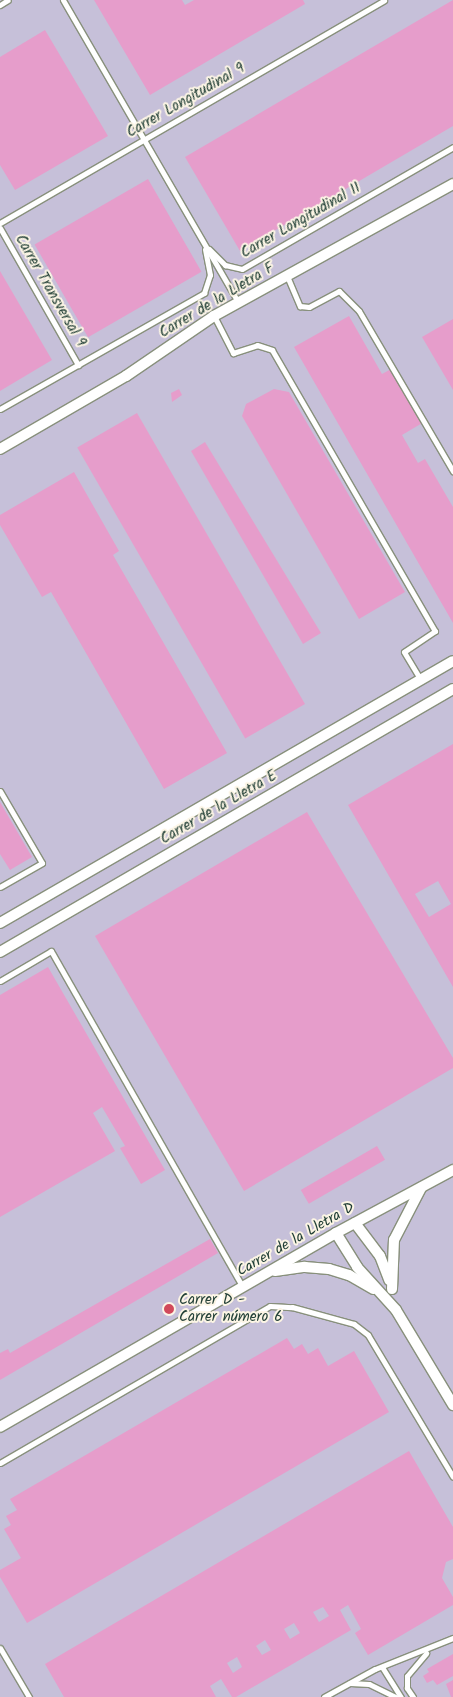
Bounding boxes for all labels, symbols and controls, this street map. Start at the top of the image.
street label: Carrer Longitudinal 9 [124,60,248,142]
street label: Carrer Longitudinal 11 [238,179,364,263]
street label: Carrer Transversal 9 [11,232,89,350]
street label: Carrer de la Lletra F [156,260,278,342]
street label: Carrer de la Lletra E [157,767,281,849]
street label: Carrer de la Lletra D [234,1199,358,1281]
place label: Carrer D - Carrer número 6 [179,1291,283,1326]
marker: Carrer D - Carrer número 6 [163,1303,175,1315]

